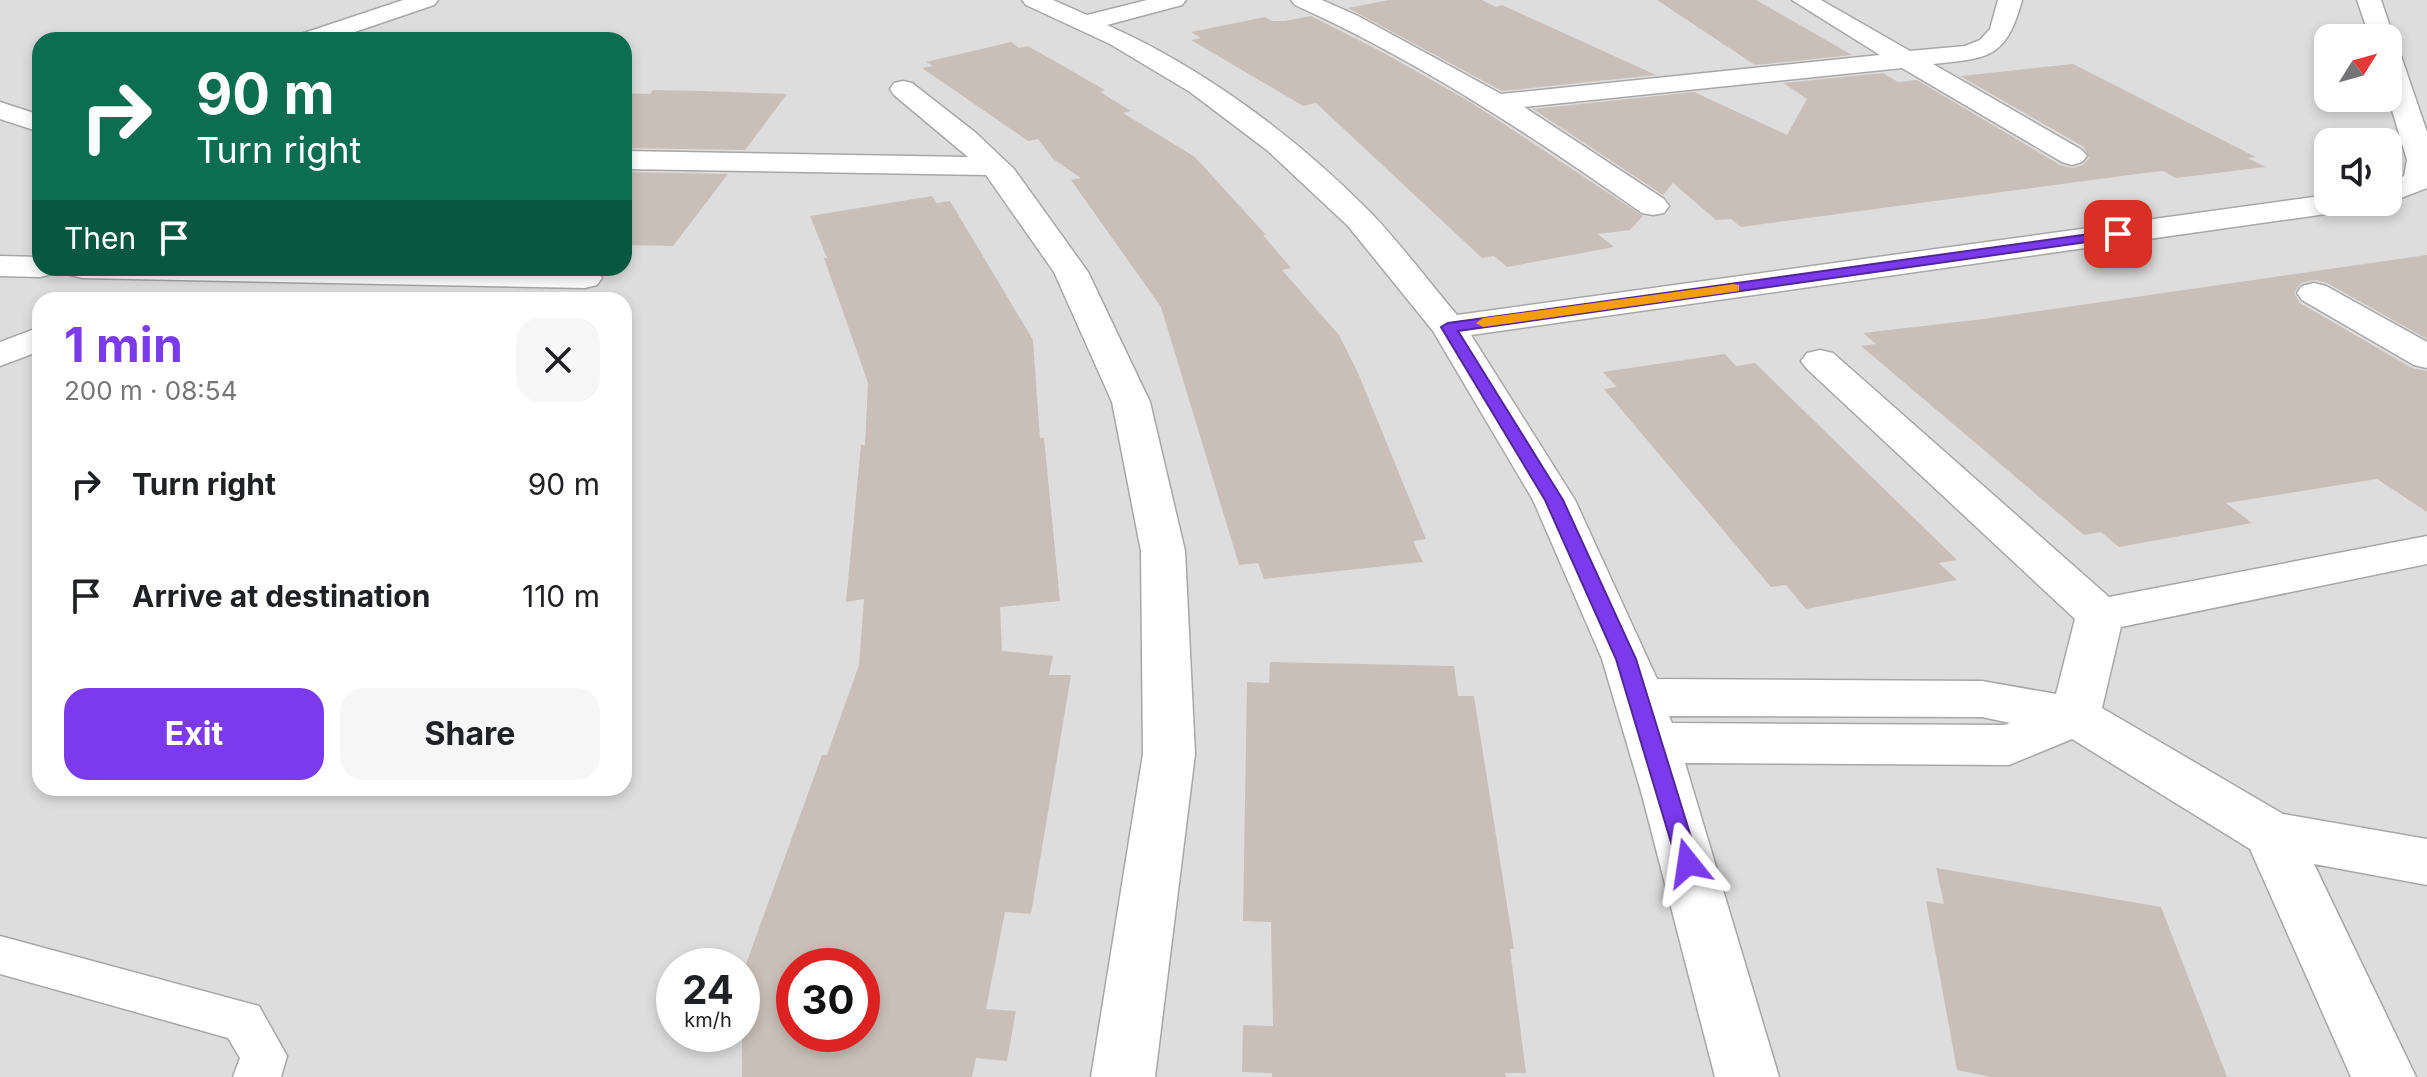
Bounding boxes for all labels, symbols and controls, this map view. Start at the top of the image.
north arrow [2314,24,2402,112]
map controls [2314,24,2402,216]
text: 90 m [196,60,335,128]
icon: right [64,64,168,168]
text: Turn right [196,128,361,172]
button: sound [2314,128,2402,216]
pin [2084,200,2152,268]
icon: arrive [2096,212,2140,256]
icon: arrive [152,216,196,260]
text: Then [64,220,136,256]
text: 1 min [64,315,183,374]
button: close [516,318,600,402]
text: 200 m · 08:54 [64,375,237,406]
icon: right [64,462,108,506]
text: Turn right [132,466,276,502]
text: 90 m [528,466,600,502]
icon: arrive [64,574,108,618]
text: Arrive at destination [132,578,430,614]
text: 110 m [522,578,600,614]
button: Exit [64,688,324,780]
button: Share [340,688,600,780]
position arrow [1646,821,1730,905]
speed limit sign: 30 [776,948,880,1052]
text: 24 [682,965,734,1014]
text: km/h [684,1008,732,1032]

